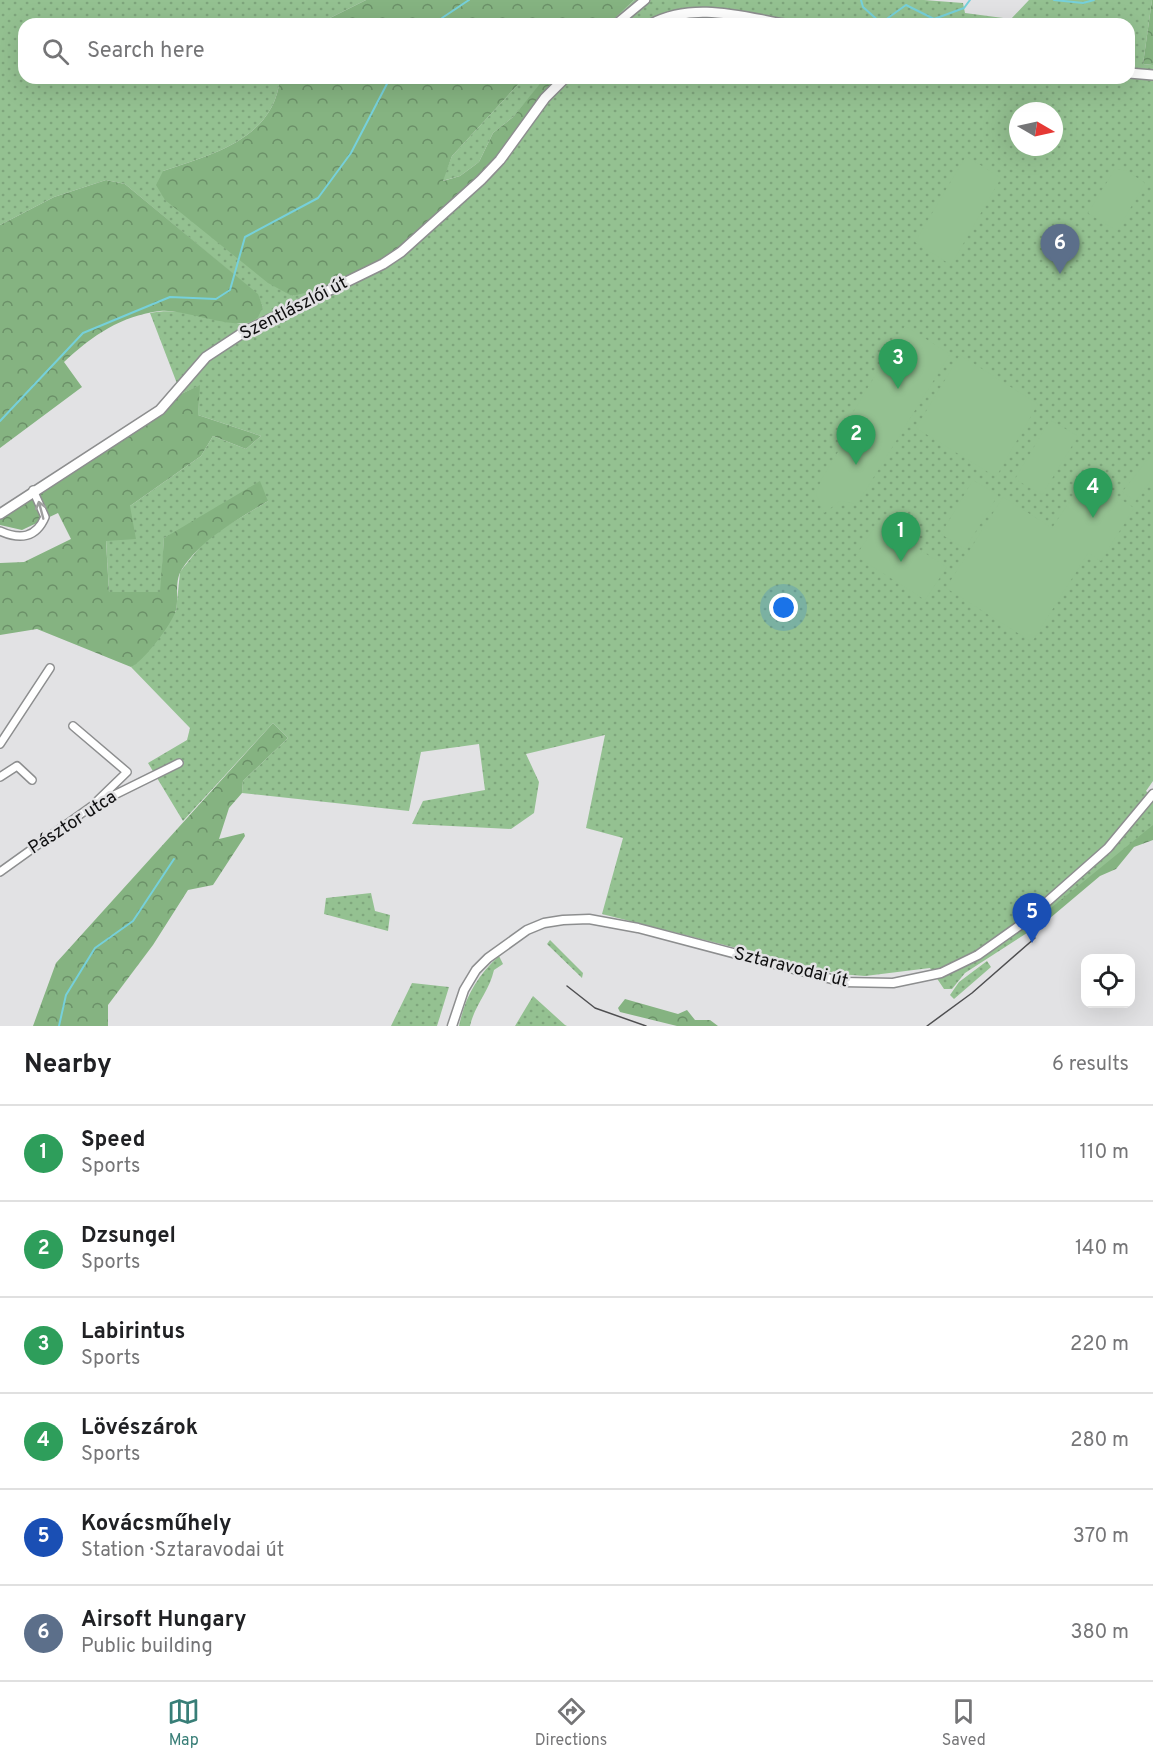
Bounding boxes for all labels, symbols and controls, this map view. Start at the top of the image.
search box [18,18,1135,84]
icon: search [39,35,72,68]
text: Search here [87,38,205,65]
north arrow [1009,102,1063,156]
pin: 6 [1040,224,1080,274]
street label: Szentlászlói út [236,272,352,346]
pin: 3 [878,340,918,389]
pin: 2 [836,416,876,465]
pin: 4 [1074,468,1112,518]
one-way arrow [35,501,46,520]
pin: 1 [882,512,920,562]
your location [769,593,798,622]
street label: Pásztor utca [24,786,122,860]
pin: 5 [1012,894,1052,943]
street label: Sztaravodai út [731,943,851,993]
map controls [1081,954,1135,1008]
button: locate [1081,954,1135,1008]
text: Nearby [24,1049,112,1082]
text: 6 results [1052,1052,1129,1078]
text: Speed [81,1127,145,1154]
text: 1 [40,1140,48,1166]
text: 110 m [1080,1140,1129,1166]
text: Sports [81,1154,141,1180]
text: Dzsungel [81,1223,176,1250]
text: 2 [37,1236,50,1262]
text: 140 m [1075,1236,1129,1262]
text: Sports [81,1250,141,1276]
text: Labirintus [81,1319,185,1346]
text: 3 [38,1332,50,1358]
text: 220 m [1070,1332,1129,1358]
text: Sports [81,1346,141,1372]
text: Lövészárok [81,1415,198,1442]
text: 4 [37,1428,50,1454]
text: 280 m [1070,1428,1129,1454]
text: Sports [81,1442,141,1468]
text: Kovácsműhely [81,1511,231,1538]
text: 5 [37,1524,50,1550]
text: 370 m [1073,1524,1129,1550]
text: Station · Sztaravodai út [81,1538,284,1564]
text: Airsoft Hungary [81,1607,246,1634]
text: 6 [37,1620,50,1646]
text: 380 m [1070,1620,1129,1646]
text: Public building [81,1634,213,1660]
tab: Map [167,1695,200,1751]
tab: Directions [535,1695,607,1751]
tab: Saved [942,1695,986,1751]

